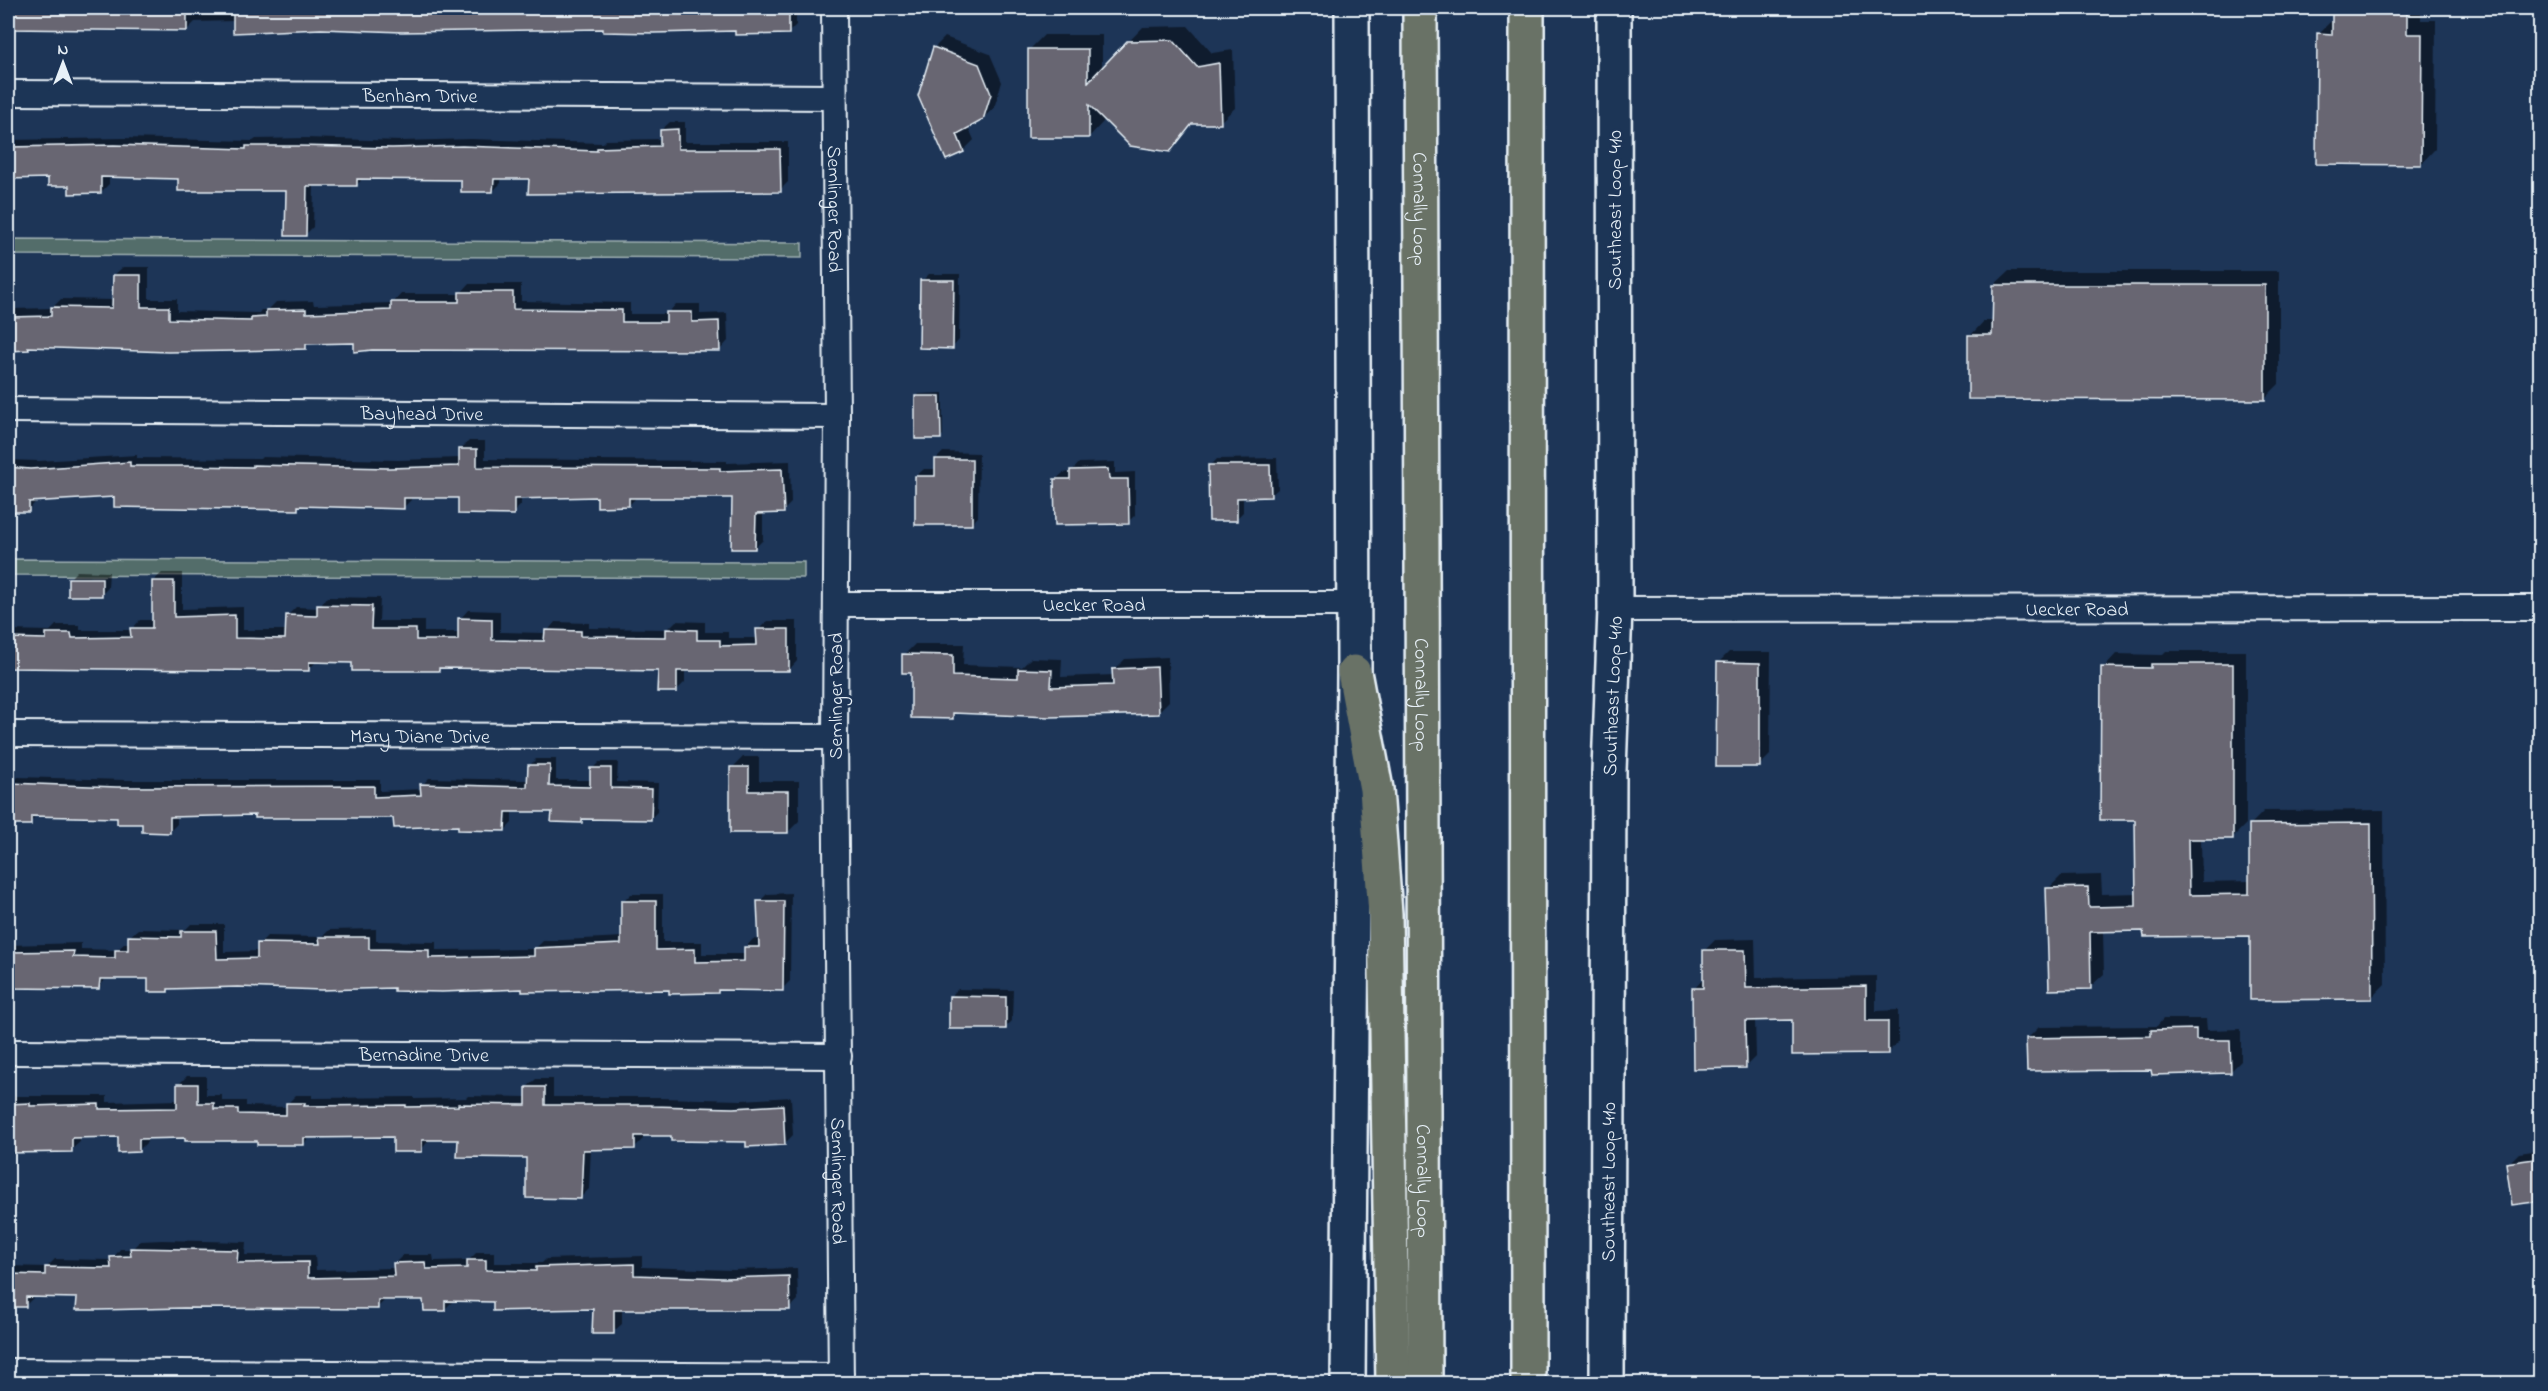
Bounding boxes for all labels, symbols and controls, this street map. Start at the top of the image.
north arrow [33,33,93,93]
text: N [58,38,69,62]
street label: Benham Drive [361,83,478,112]
street label: Southeast Loop 410 [1602,130,1631,290]
street label: Semlinger Road [817,145,848,273]
street label: Connally Loop [1404,152,1433,266]
street label: Bayhead Drive [360,401,483,430]
street label: Uecker Road [1043,592,1145,621]
street label: Uecker Road [2026,596,2129,626]
street label: Southeast Loop 410 [1597,615,1632,777]
street label: Semlinger Road [823,633,853,759]
street label: Connally Loop [1405,638,1435,752]
street label: Mary Diane Drive [350,723,490,753]
street label: Bernadine Drive [358,1042,489,1071]
street label: Southeast Loop 410 [1595,1102,1625,1262]
street label: Semlinger Road [821,1117,852,1245]
street label: Connally Loop [1407,1124,1436,1238]

